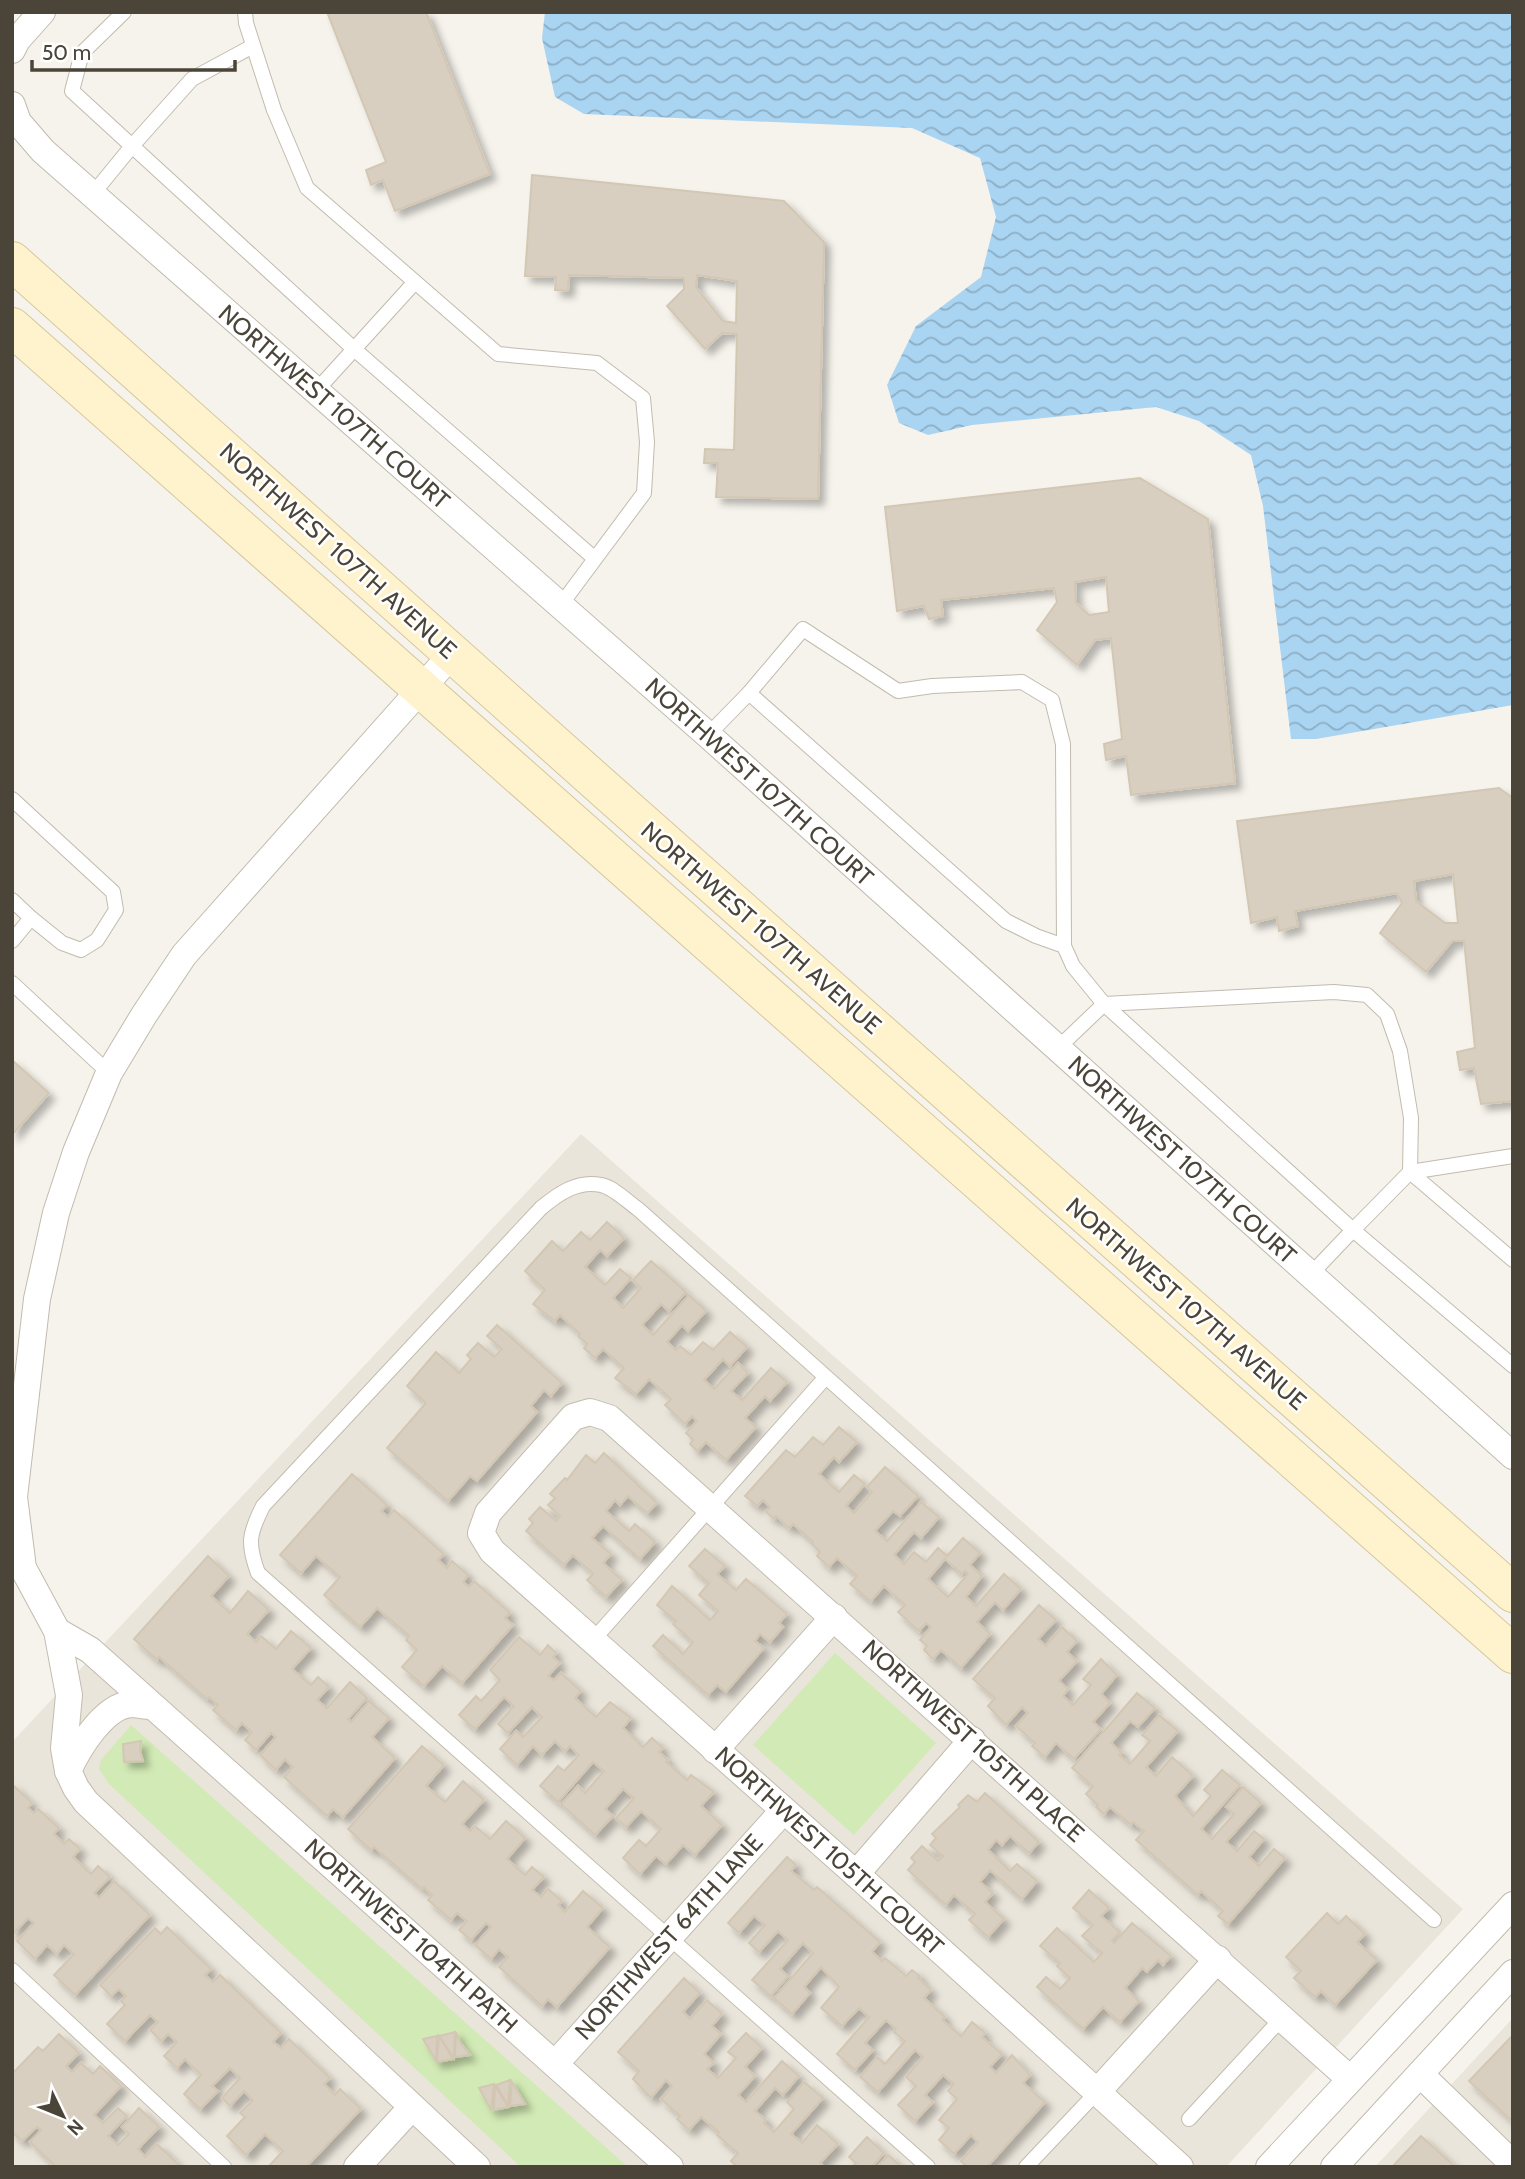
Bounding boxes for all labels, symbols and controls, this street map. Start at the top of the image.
scale bar [32,28,234,72]
text: 50 m [42,40,91,65]
street label: NORTHWEST 107TH COURT [213,298,456,515]
street label: NORTHWEST 107TH AVENUE [214,437,463,665]
street label: NORTHWEST 107TH COURT [639,672,879,892]
street label: NORTHWEST 107TH AVENUE [635,815,887,1040]
street label: NORTHWEST 107TH COURT [1062,1050,1302,1270]
street label: NORTHWEST 107TH AVENUE [1060,1191,1312,1416]
street label: NORTHWEST 105TH PLACE [856,1633,1090,1848]
street label: NORTHWEST 105TH COURT [709,1740,950,1961]
street label: NORTHWEST 64TH LANE [569,1828,769,2045]
street label: NORTHWEST 104TH PATH [299,1832,524,2039]
north arrow [28,2081,98,2151]
text: N [62,2114,88,2140]

